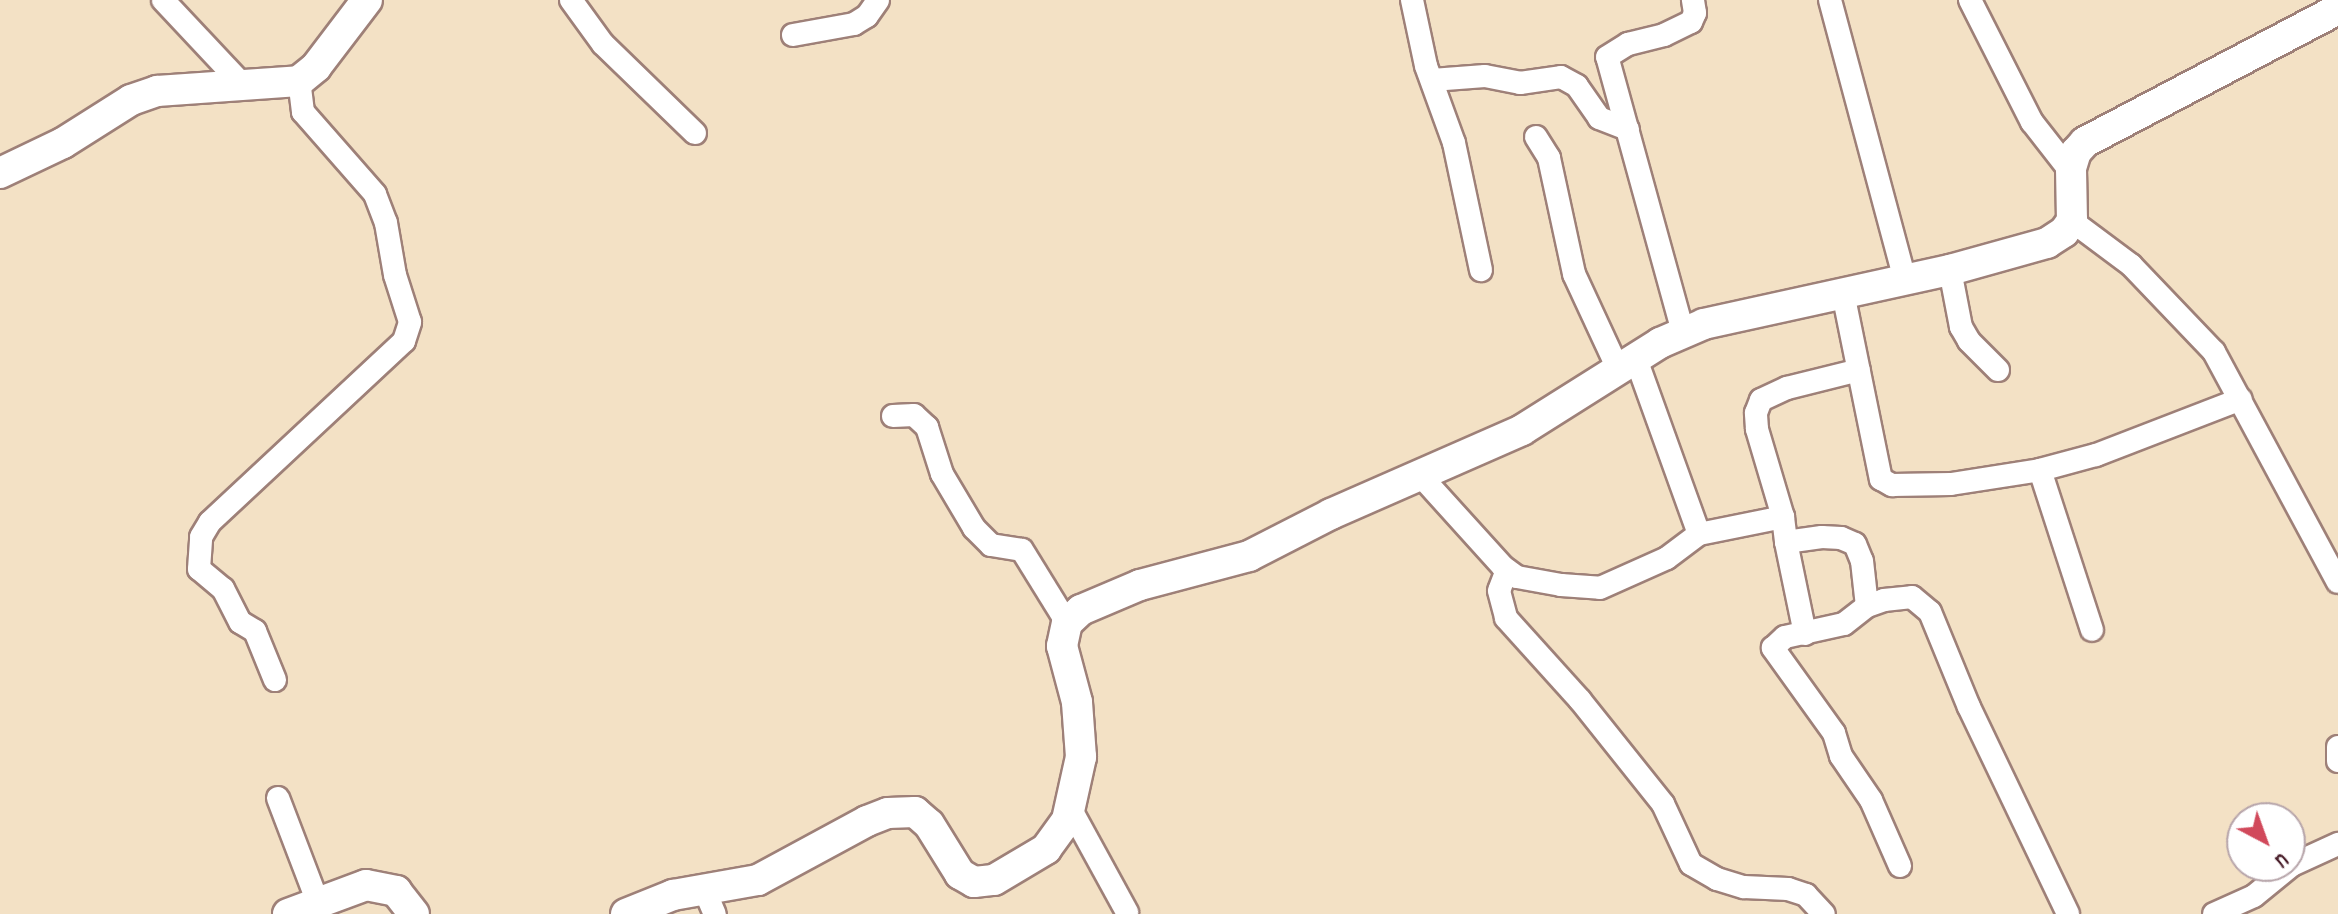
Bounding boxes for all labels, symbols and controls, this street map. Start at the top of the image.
north arrow [2226,802,2306,882]
text: U [2267,844,2295,874]

